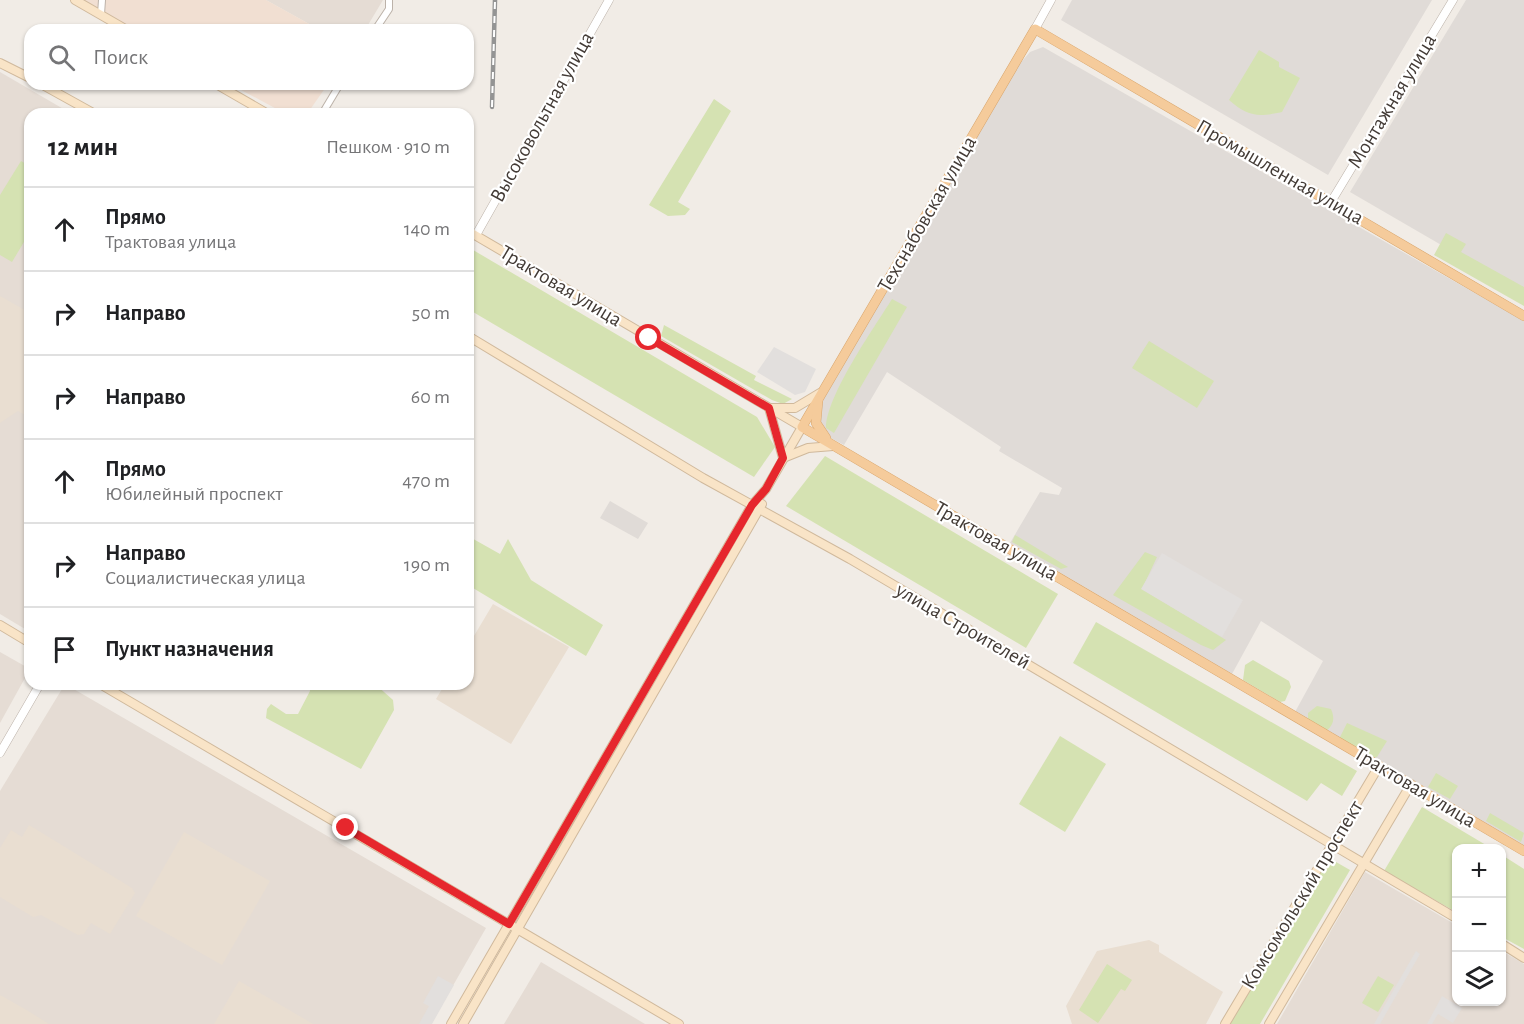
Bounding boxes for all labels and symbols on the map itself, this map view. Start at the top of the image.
street label: Высоковольтная улица [486,28,598,206]
street label: Монтажная улица [1344,30,1440,172]
street label: Промышленная улица [1193,116,1368,229]
street label: Техснабовская улица [874,132,980,296]
street label: Трактовая улица [496,241,626,331]
route start [635,324,661,350]
street label: Трактовая улица [931,497,1061,585]
street label: улица Строителей [891,579,1034,673]
street label: Трактовая улица [1350,742,1480,832]
street label: Комсомольский проспект [1237,797,1367,993]
route end [332,814,358,840]

